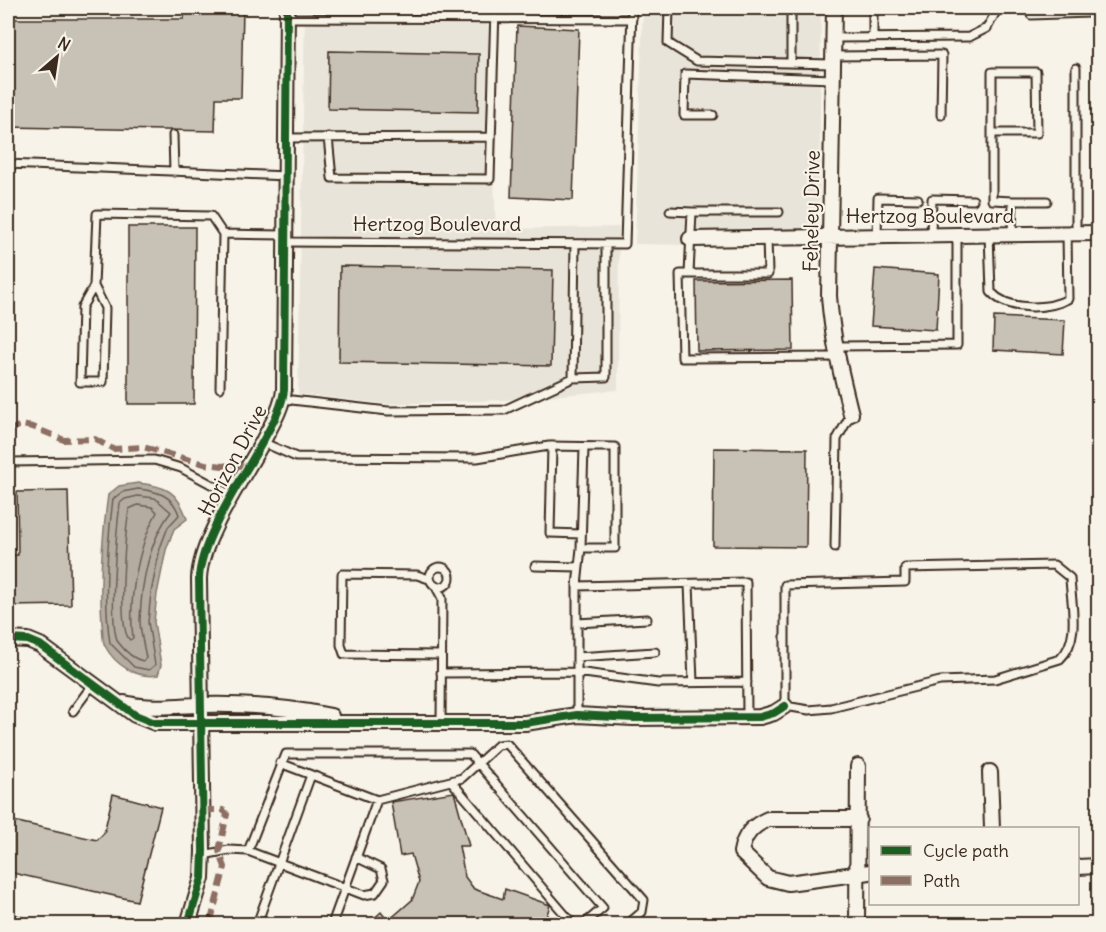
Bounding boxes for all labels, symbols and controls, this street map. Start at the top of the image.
north arrow [27,27,87,87]
text: N [55,32,74,55]
street label: Feheley Drive [797,150,825,272]
street label: Hertzog Boulevard [846,203,1014,228]
street label: Hertzog Boulevard [353,211,521,236]
street label: Horizon Drive [192,400,272,520]
legend [869,827,1079,905]
text: Cycle path [923,839,1009,862]
text: Path [923,869,960,892]

